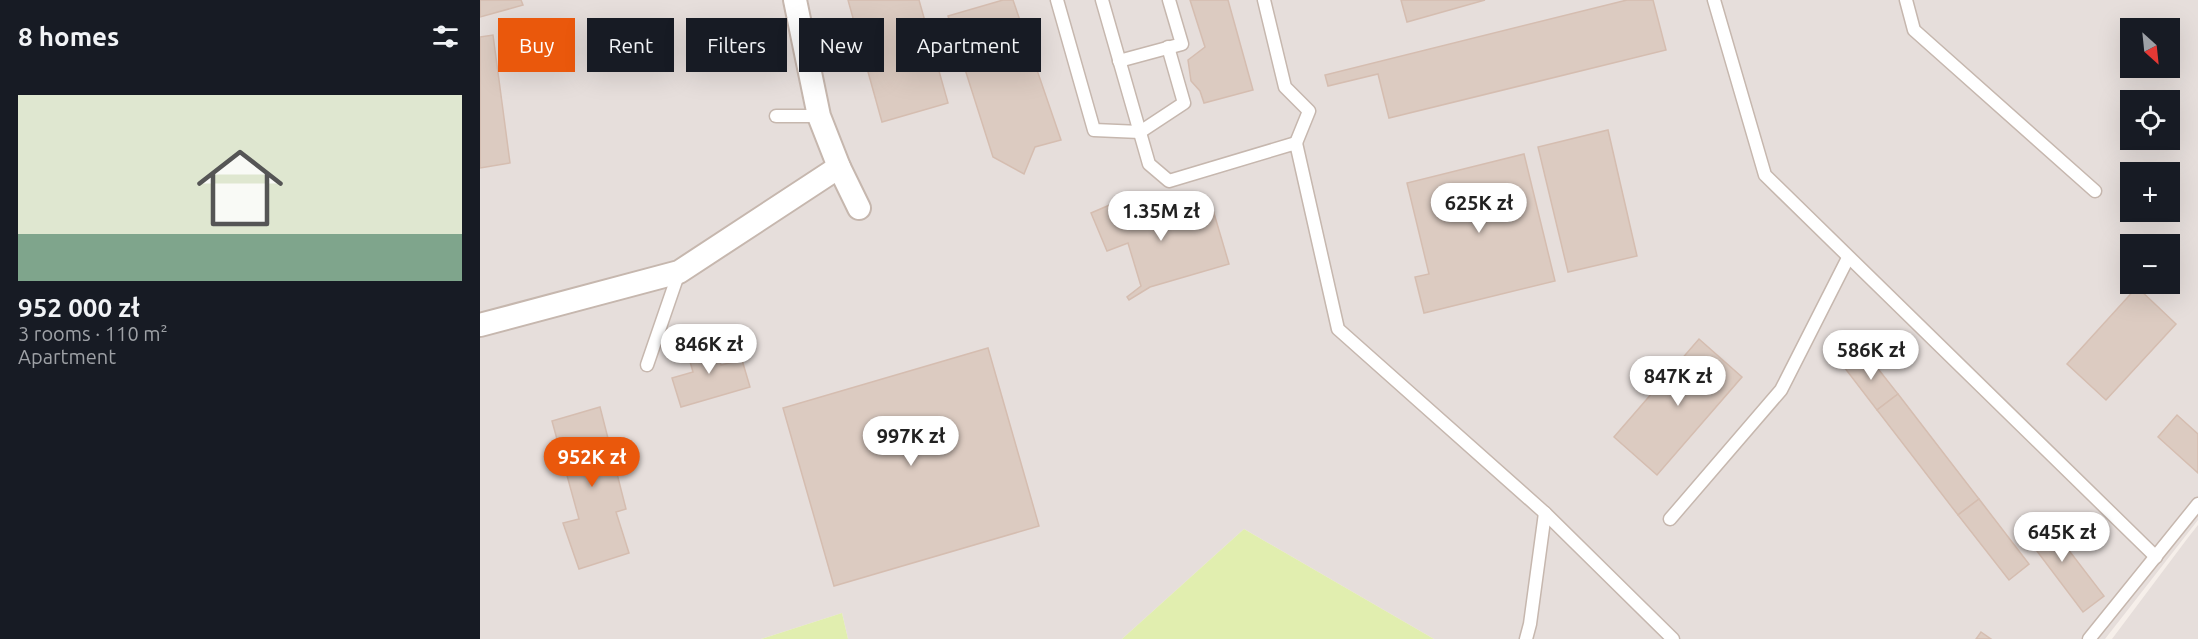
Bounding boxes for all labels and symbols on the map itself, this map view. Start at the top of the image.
north arrow [2120,18,2180,78]
pin: 625K zł [1424,183,1534,234]
pin: 1.35M zł [1099,191,1223,242]
pin: 846K zł [654,324,764,375]
pin: 586K zł [1816,330,1926,381]
pin: 847K zł [1623,356,1733,407]
pin: 997K zł [856,416,966,467]
pin: 952K zł [537,437,647,488]
pin: 645K zł [2007,512,2117,563]

